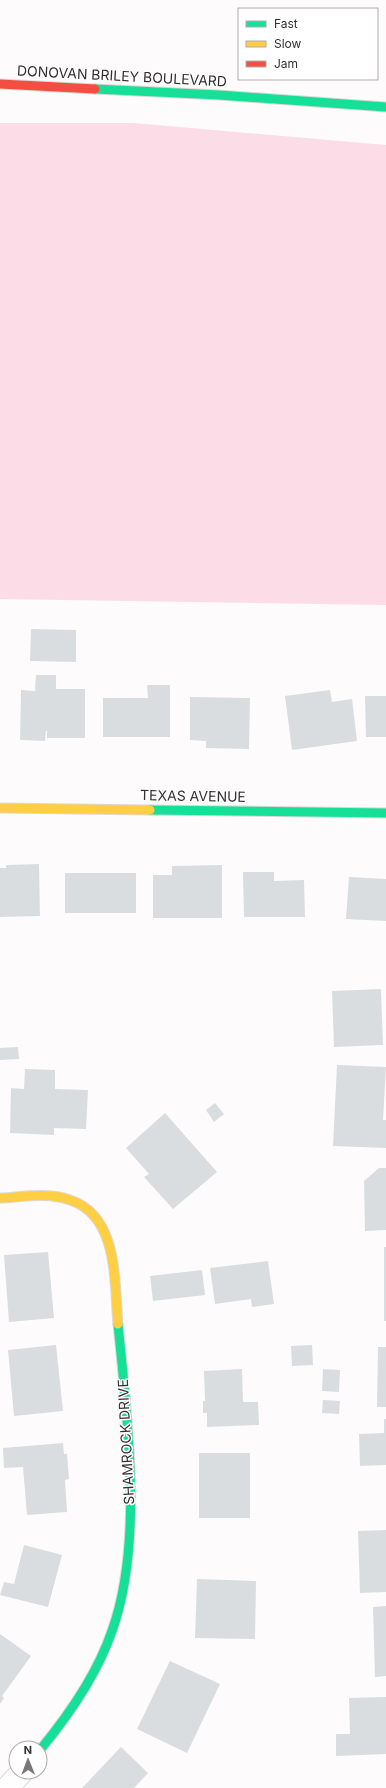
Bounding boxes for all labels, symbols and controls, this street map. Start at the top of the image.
legend [238,8,378,80]
text: Fast [274,16,298,31]
text: Slow [274,36,302,51]
text: Jam [274,56,298,71]
street label: DONOVAN BRILEY BOULEVARD [17,62,227,89]
street label: TEXAS AVENUE [140,786,246,805]
street label: SHAMROCK DRIVE [114,1379,137,1505]
north arrow [8,1740,48,1780]
text: N [24,1743,32,1757]

